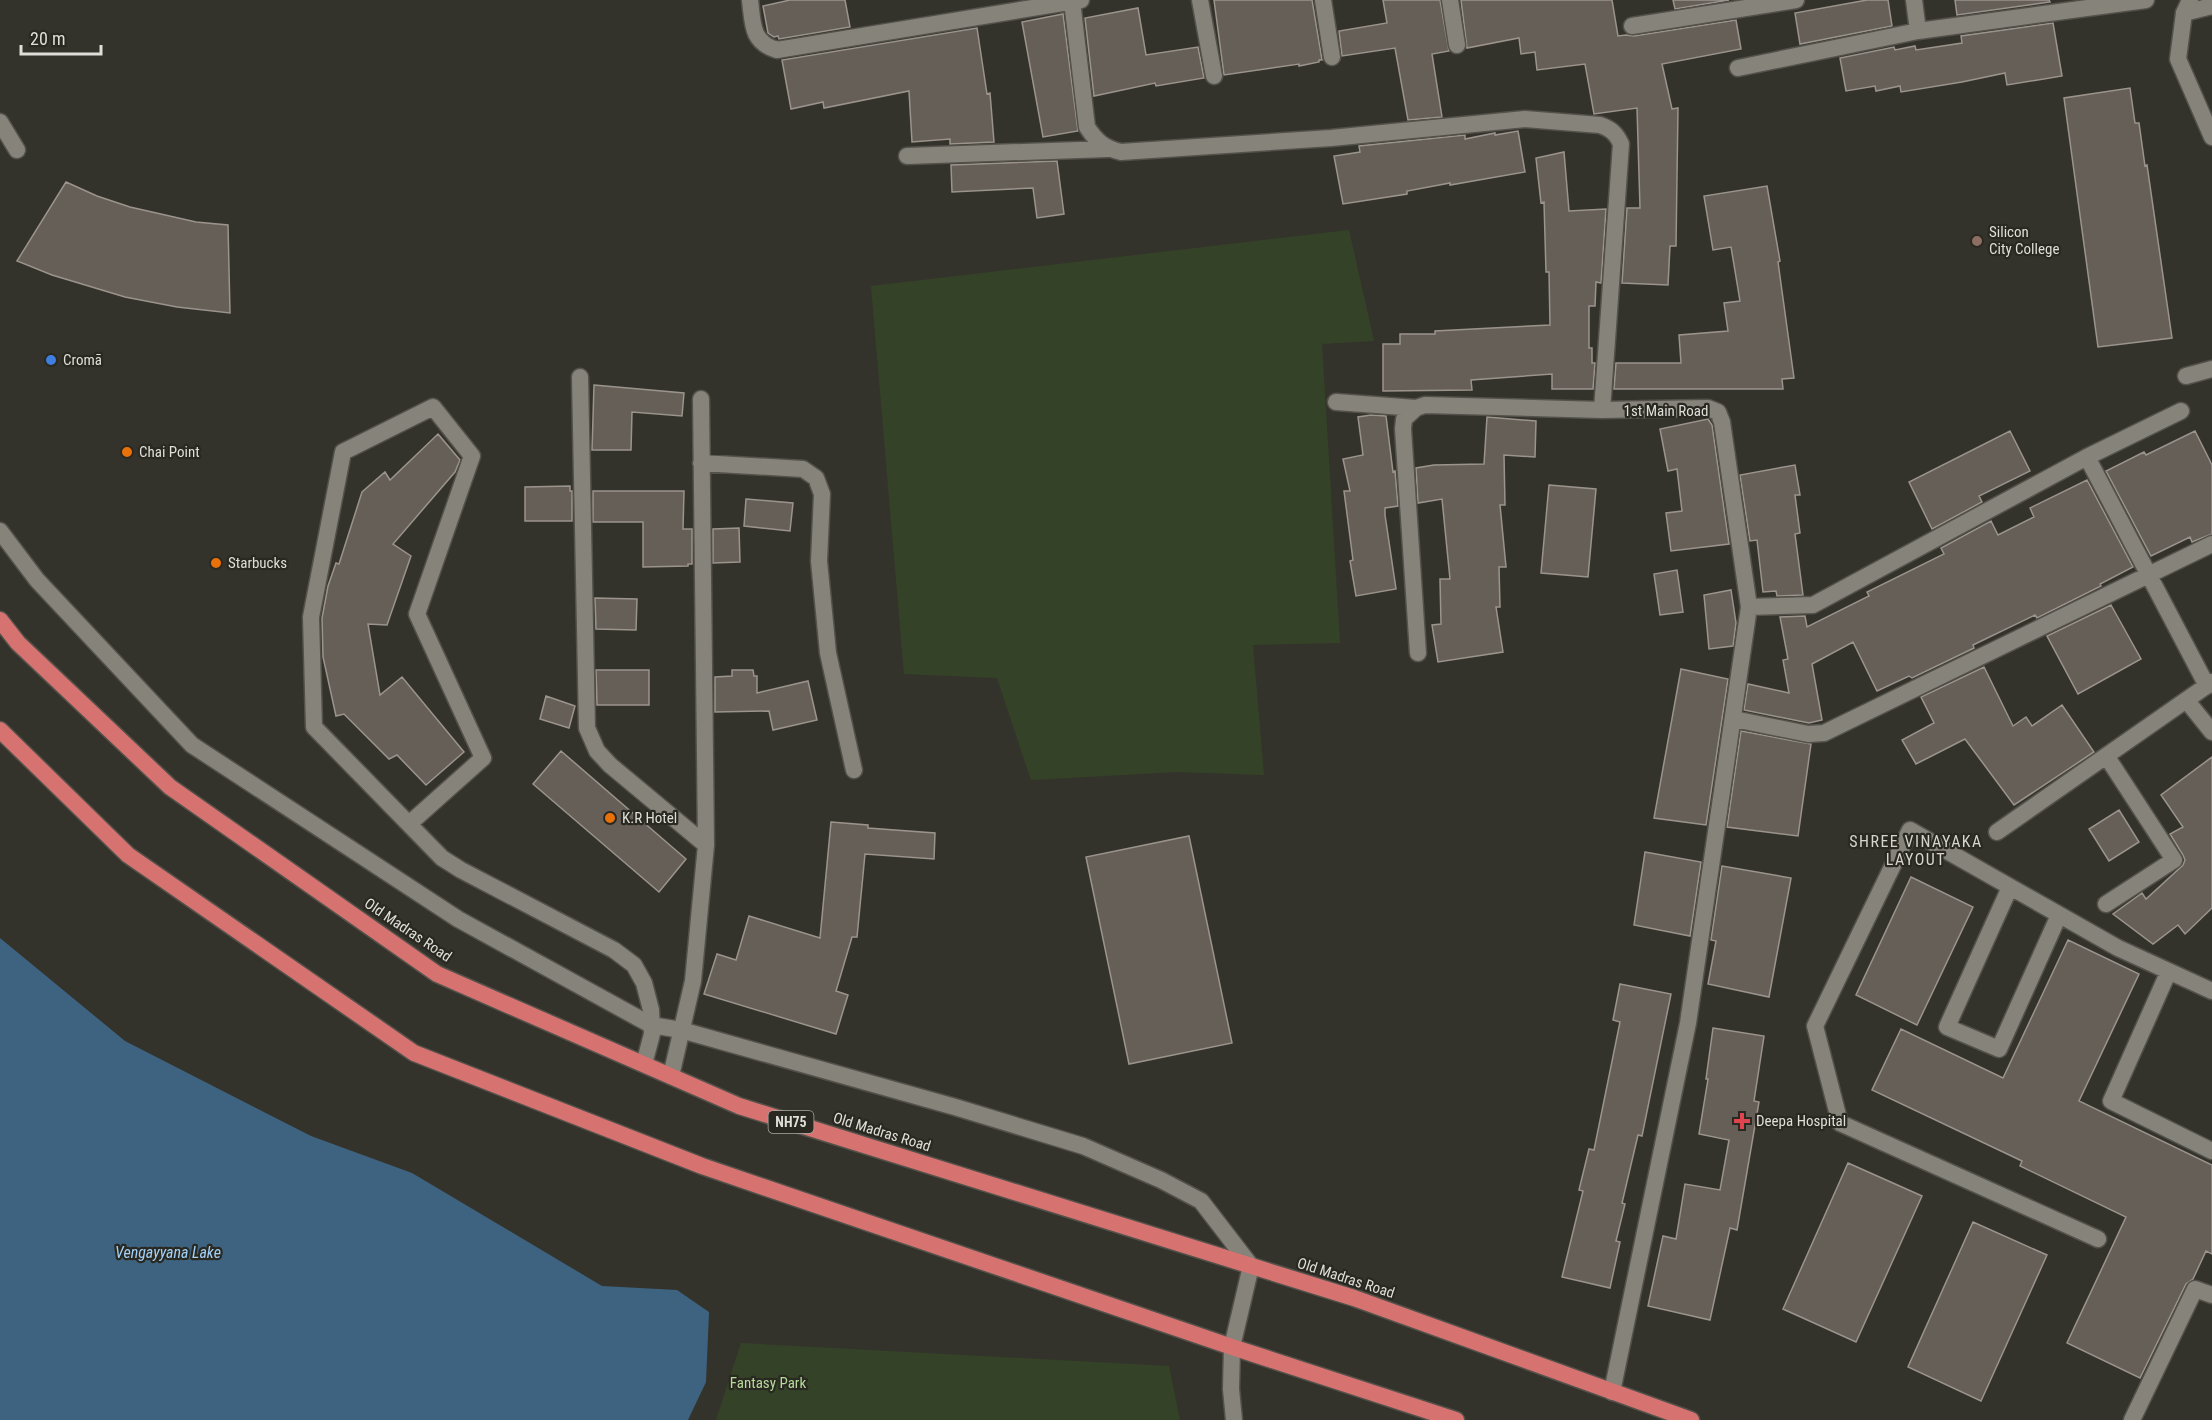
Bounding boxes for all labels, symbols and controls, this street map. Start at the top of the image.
scale bar [21,18,100,56]
text: 20 m [30,28,65,49]
place label: Silicon City College [1989,223,2059,258]
marker: Silicon City College [1970,234,1984,248]
place label: Cromā [63,351,102,369]
marker: Cromā [44,353,58,367]
street label: 1st Main Road [1624,402,1708,420]
place label: Chai Point [139,443,200,461]
marker: Chai Point [120,445,134,459]
place label: Starbucks [228,554,287,572]
marker: Starbucks [209,556,223,570]
place label: K.R Hotel [622,809,677,827]
marker: K.R Hotel [603,811,617,825]
district label: SHREE VINAYAKA LAYOUT [1849,832,1983,869]
street label: Old Madras Road [361,894,455,966]
street label: Old Madras Road [831,1109,933,1155]
road number: NH75 [768,1111,814,1133]
marker: Deepa Hospital [1733,1112,1751,1130]
place label: Deepa Hospital [1756,1112,1846,1130]
water label: Vengayyana Lake [115,1243,221,1262]
street label: Old Madras Road [1295,1254,1397,1302]
park label: Fantasy Park [730,1374,806,1392]

